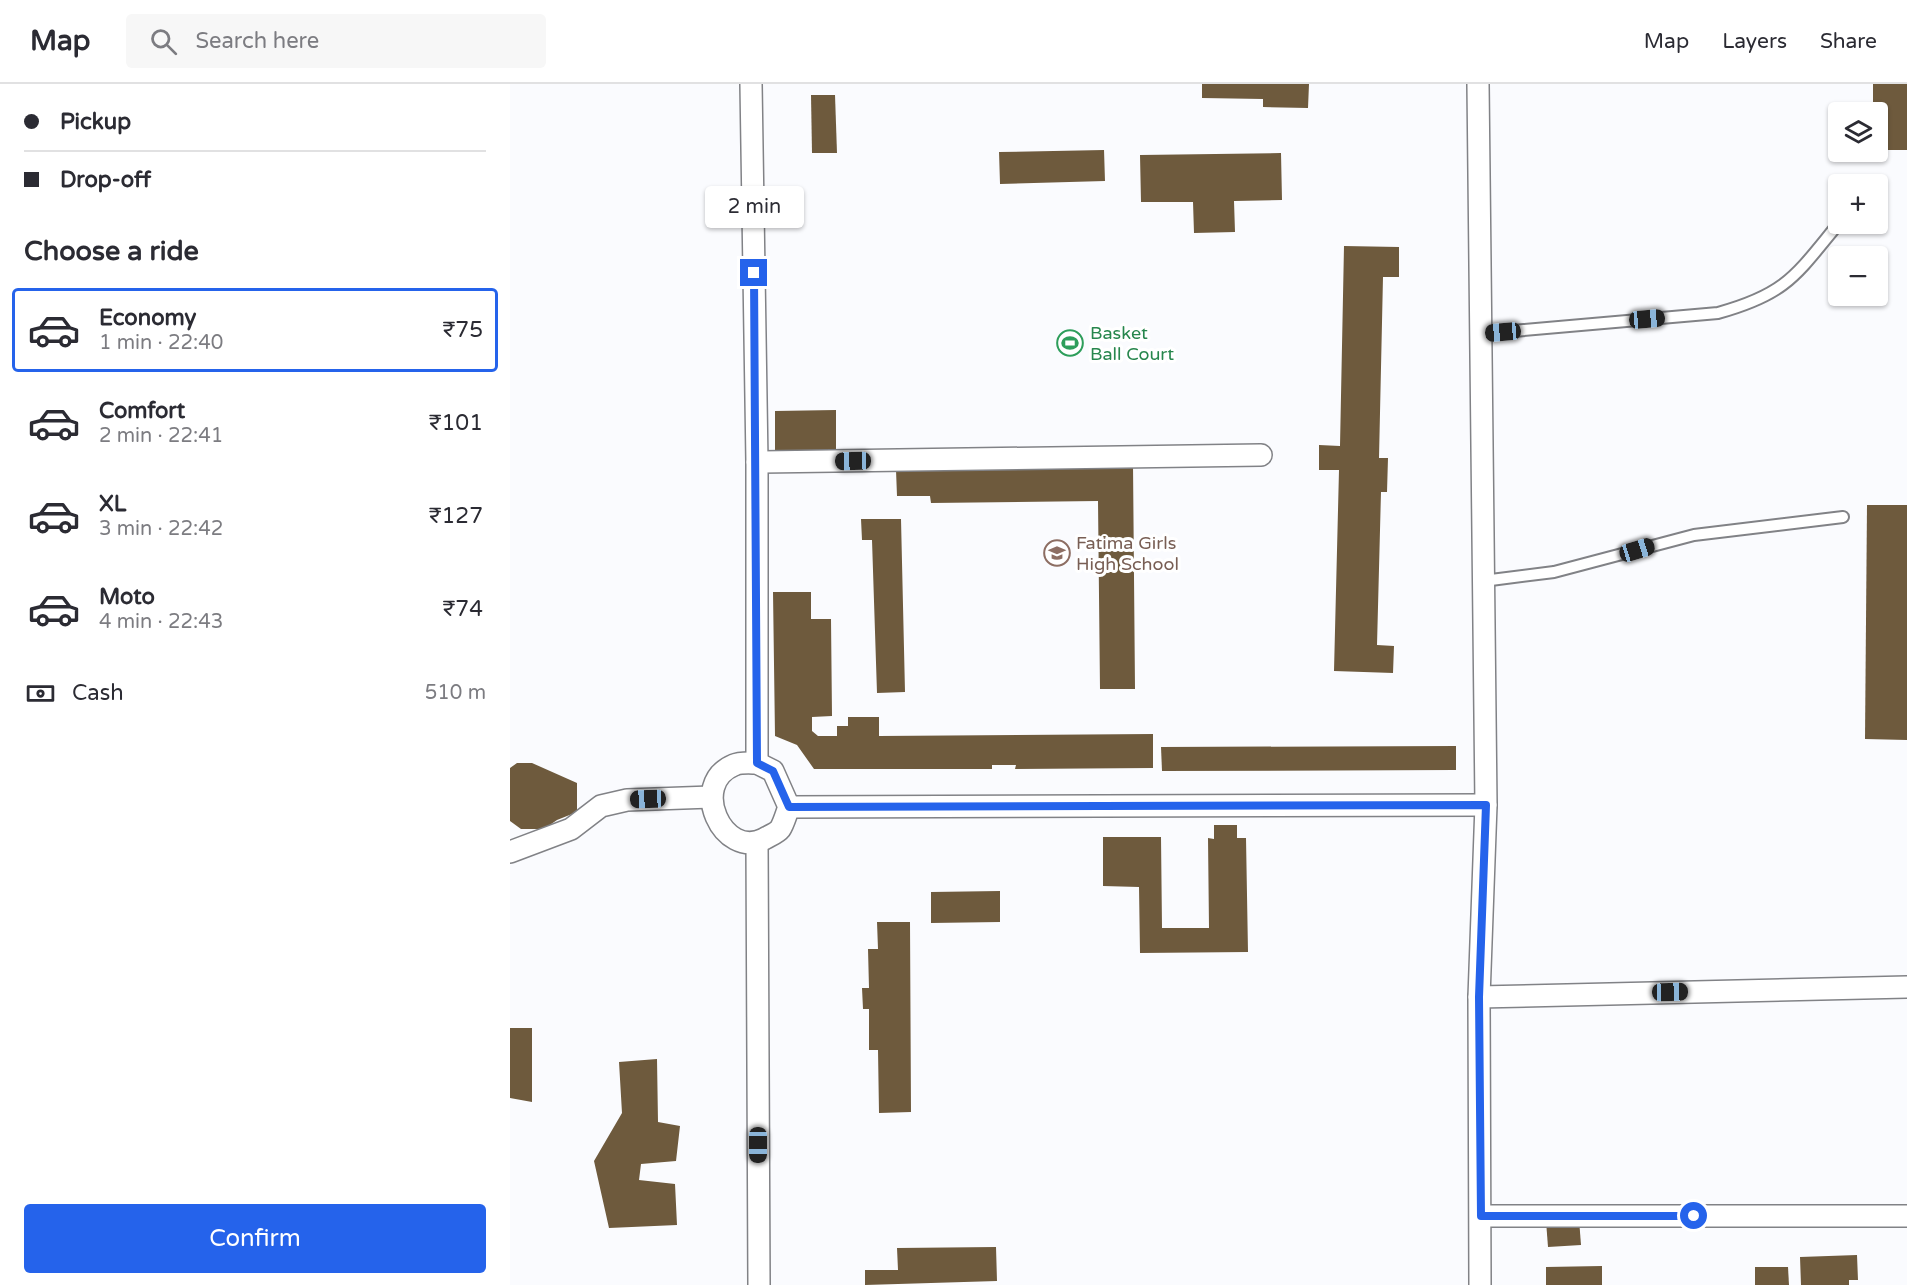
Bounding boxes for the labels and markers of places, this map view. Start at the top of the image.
place label: Basket Ball Court [1090,322,1174,365]
sports icon: Basket Ball Court [1055,328,1085,358]
place label: Fatima Girls High School [1076,532,1179,575]
school or university icon: Fatima Girls High School [1042,538,1072,568]

